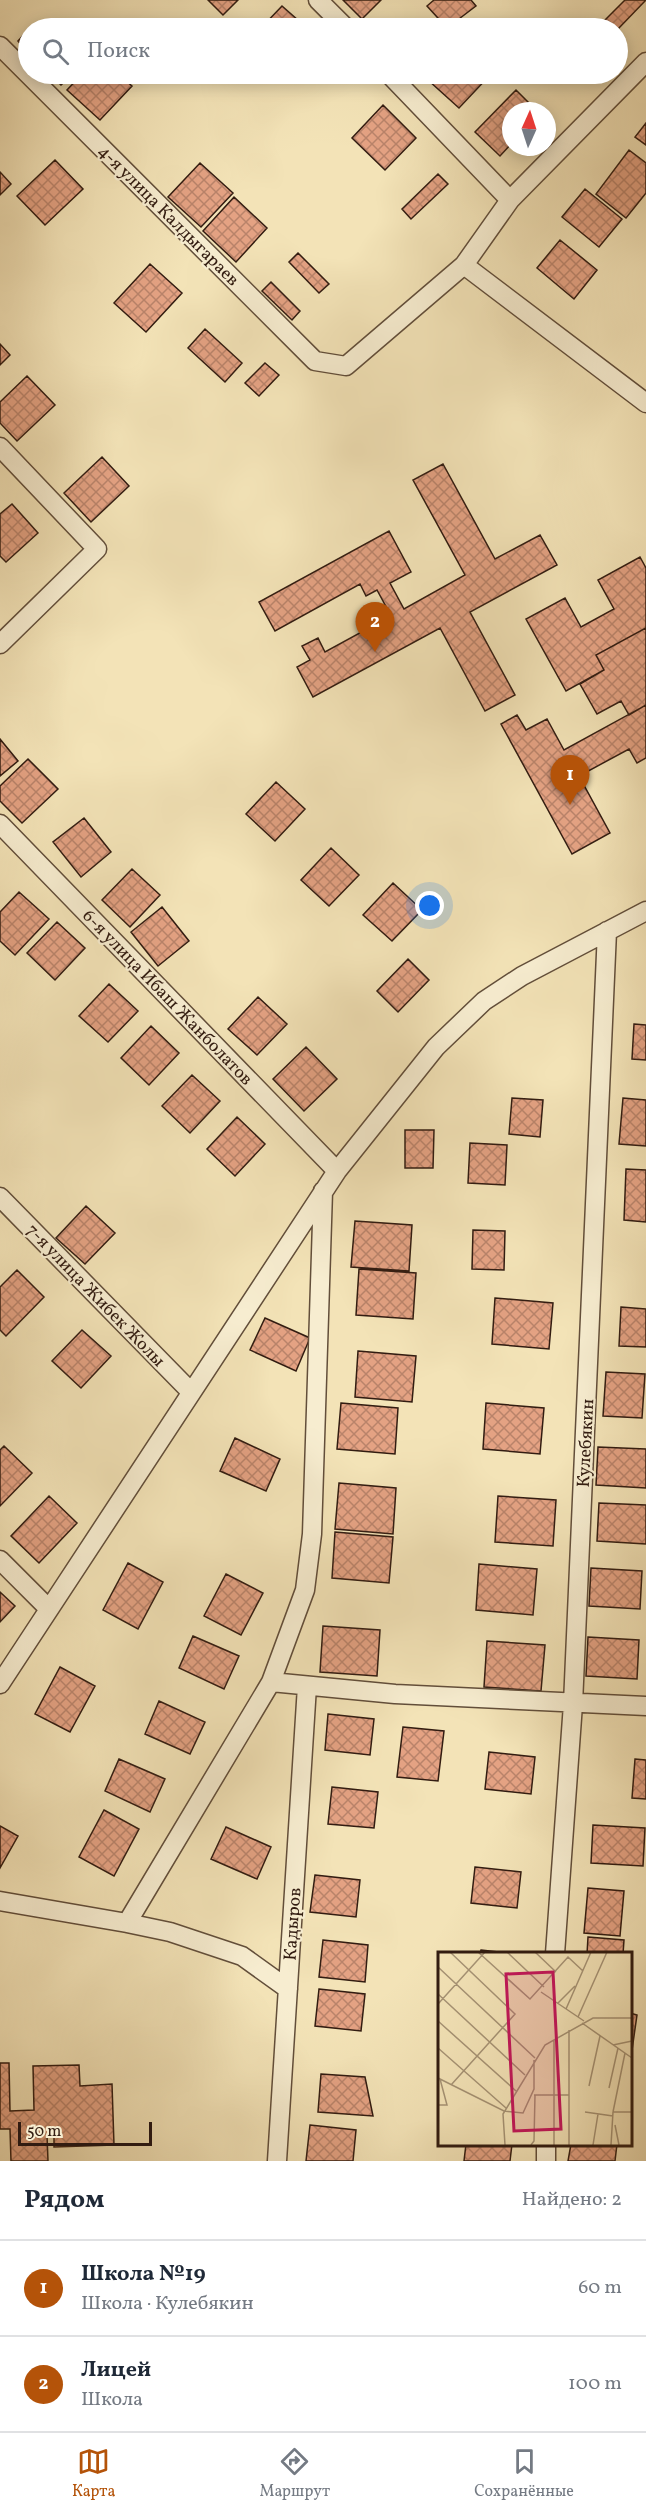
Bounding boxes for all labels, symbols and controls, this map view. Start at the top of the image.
search box [18,18,628,84]
icon: search [39,35,72,68]
text: Поиск [87,36,150,67]
north arrow [502,102,556,156]
street label: 4-я улица Калдыгараев [92,140,244,292]
pin: 2 [356,602,394,652]
pin: 1 [550,756,590,805]
your location [415,891,444,920]
street label: 6-я улица Ибаш Жанболатов [76,904,258,1092]
street label: 7-я улица Жибек Жолы [20,1219,170,1373]
street label: Кулебякин [572,1398,601,1488]
street label: Кадыров [278,1887,309,1961]
inset map [438,1952,631,2146]
scale bar [18,2119,152,2146]
text: 50 m [27,2121,61,2143]
text: Рядом [24,2182,104,2218]
text: Найдено: 2 [522,2186,622,2214]
text: Школа №19 [81,2259,206,2290]
text: 1 [39,2274,48,2302]
text: 60 m [578,2274,622,2302]
text: Школа · Кулебякин [81,2290,254,2318]
text: Лицей [81,2355,151,2386]
text: 2 [38,2370,49,2398]
text: 100 m [568,2370,622,2398]
text: Школа [81,2386,143,2414]
tab: Карта [72,2445,115,2503]
tab: Маршрут [259,2445,330,2503]
tab: Сохранённые [474,2445,574,2503]

